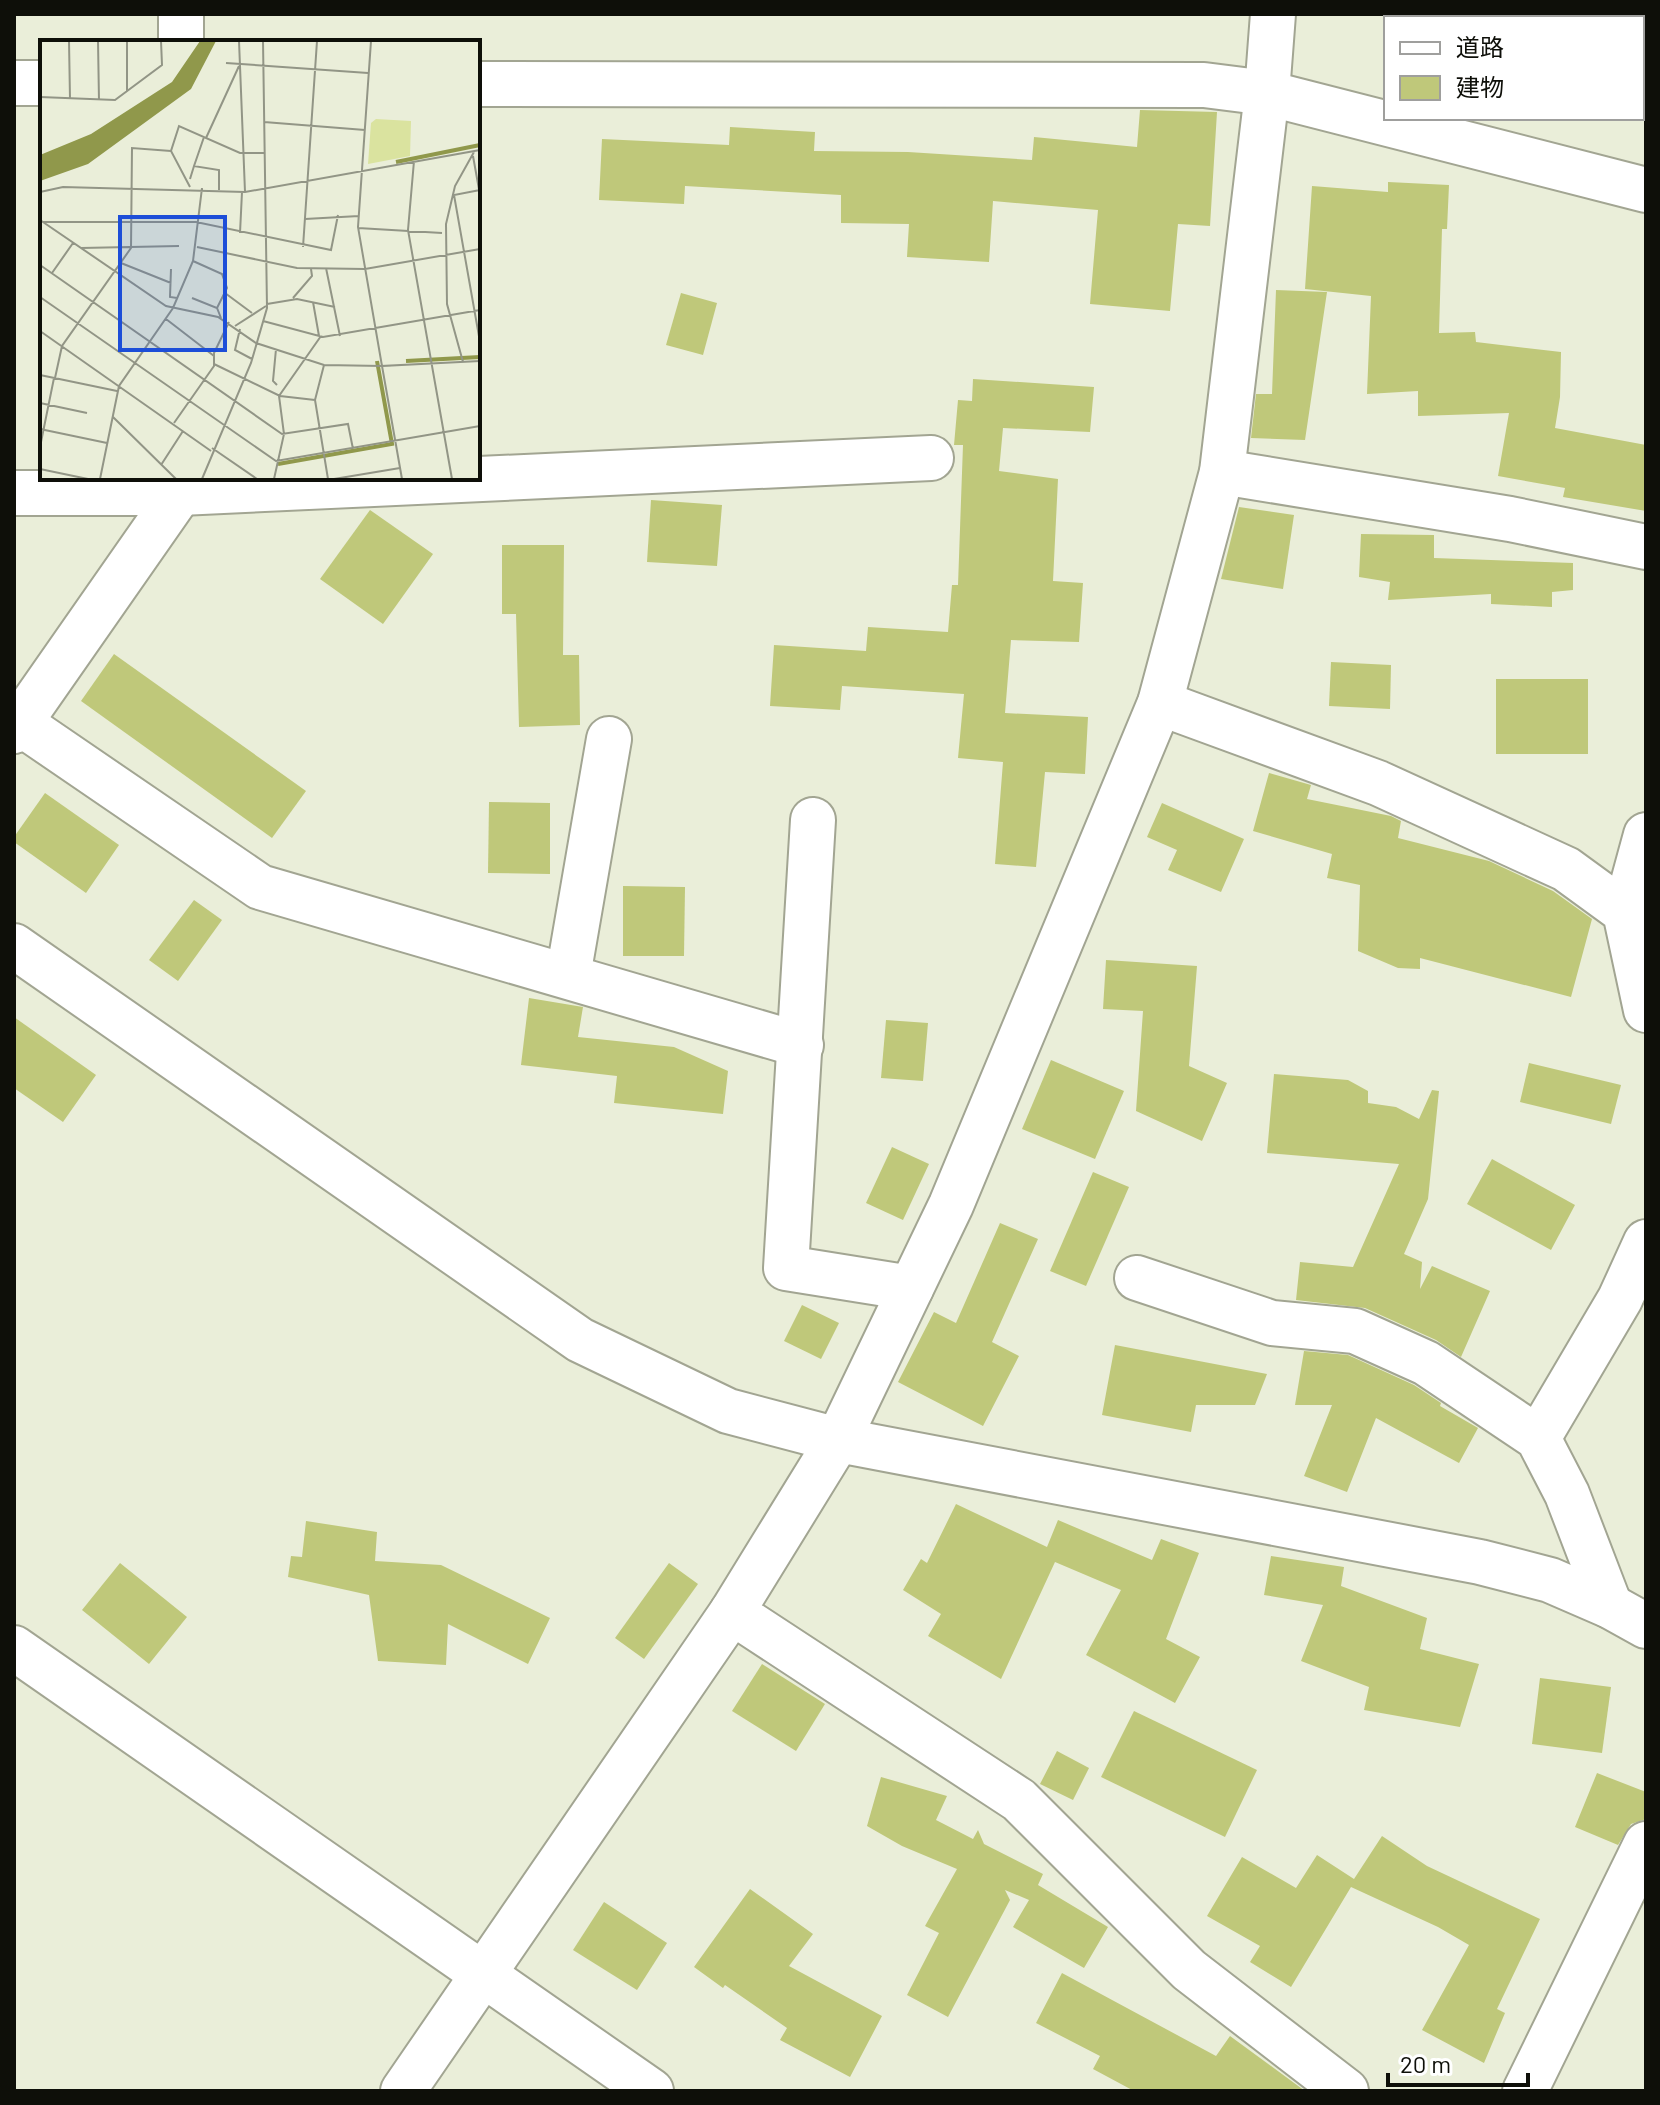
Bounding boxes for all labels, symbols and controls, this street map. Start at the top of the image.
legend [1384,16,1644,120]
text: 道路 [1456,32,1504,61]
inset map [40,40,480,480]
text: 建物 [1456,72,1504,101]
scale bar [1388,2037,1528,2087]
text: 20 m [1400,2049,1451,2078]

